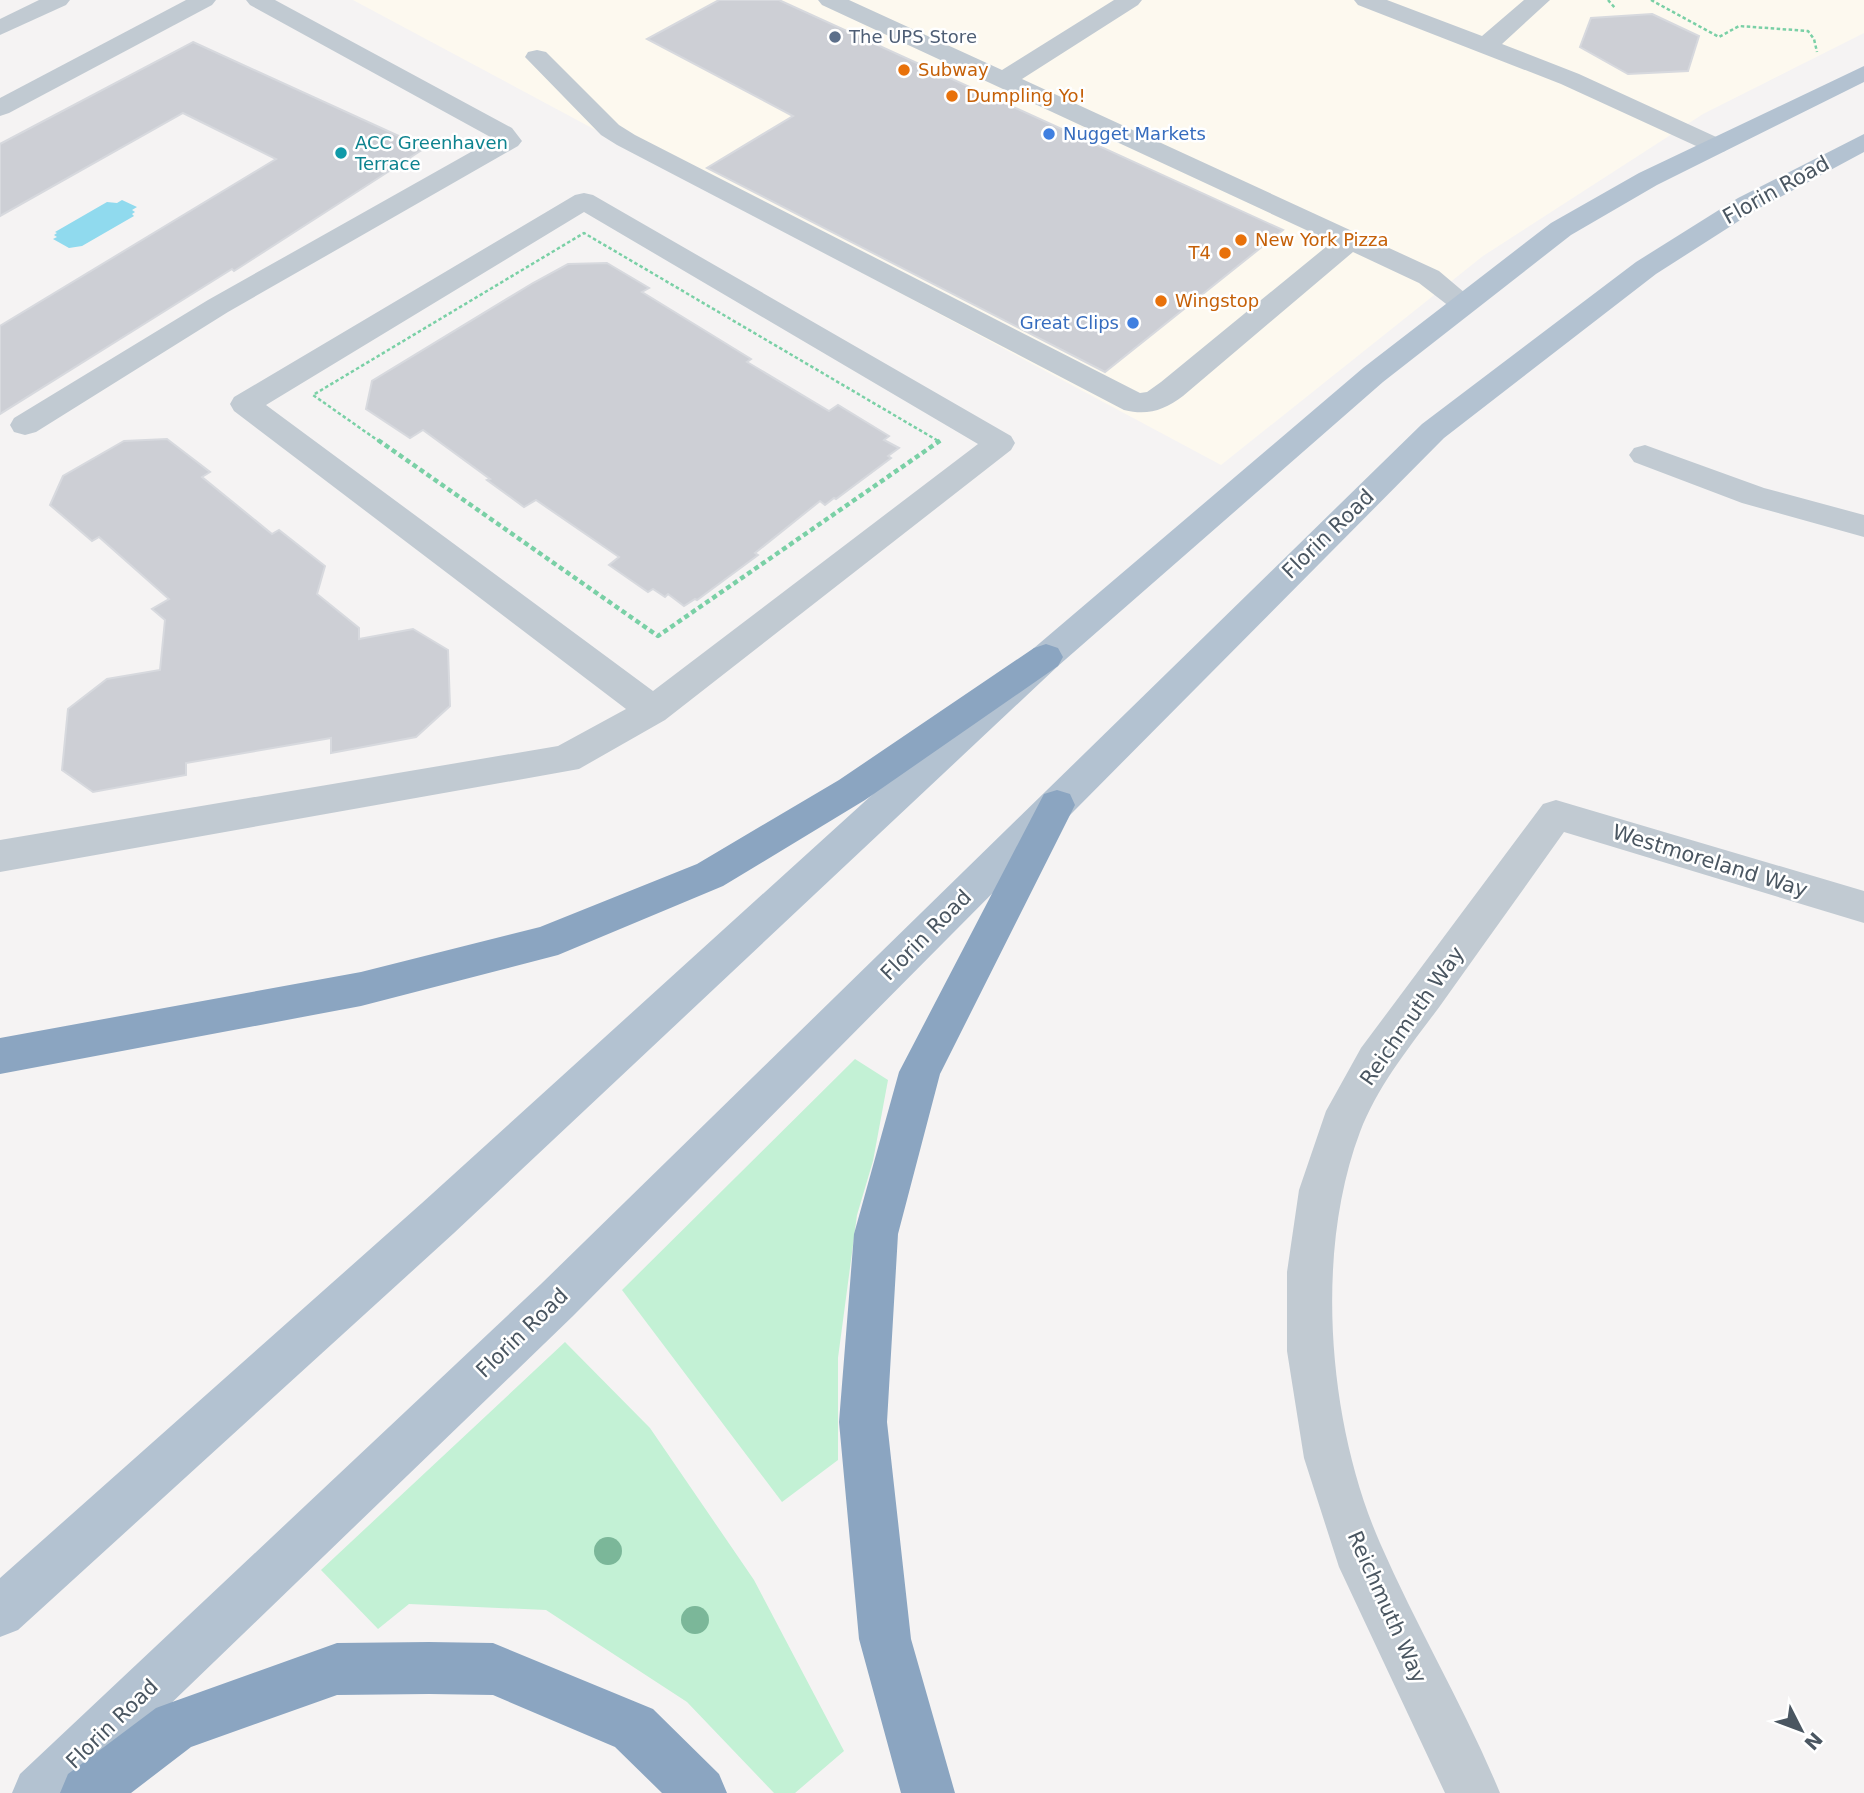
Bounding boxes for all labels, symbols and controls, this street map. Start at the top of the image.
place label: The UPS Store [848,26,977,47]
marker: The UPS Store [827,29,843,45]
place label: Subway [918,59,989,80]
marker: Subway [896,62,912,78]
place label: Dumpling Yo! [966,85,1086,106]
marker: Dumpling Yo! [944,88,960,104]
place label: Nugget Markets [1063,123,1206,144]
marker: Nugget Markets [1041,126,1057,142]
place label: ACC Greenhaven Terrace [354,132,508,174]
marker: ACC Greenhaven Terrace [333,145,349,161]
street label: Florin Road [1719,151,1833,229]
place label: New York Pizza [1255,229,1389,250]
marker: New York Pizza [1233,232,1249,248]
place label: T4 [1188,242,1211,263]
marker: T4 [1217,245,1233,261]
place label: Wingstop [1175,290,1259,311]
marker: Wingstop [1153,293,1169,309]
place label: Great Clips [1020,312,1119,333]
marker: Great Clips [1125,315,1141,331]
street label: Florin Road [1277,484,1379,584]
street label: Westmoreland Way [1610,820,1810,902]
street label: Florin Road [876,885,976,985]
street label: Reichmuth Way [1355,942,1469,1090]
street label: Florin Road [471,1283,573,1383]
street label: Reichmuth Way [1343,1527,1431,1687]
street label: Florin Road [61,1674,163,1774]
north arrow [1766,1695,1836,1765]
text: N [1800,1728,1827,1755]

